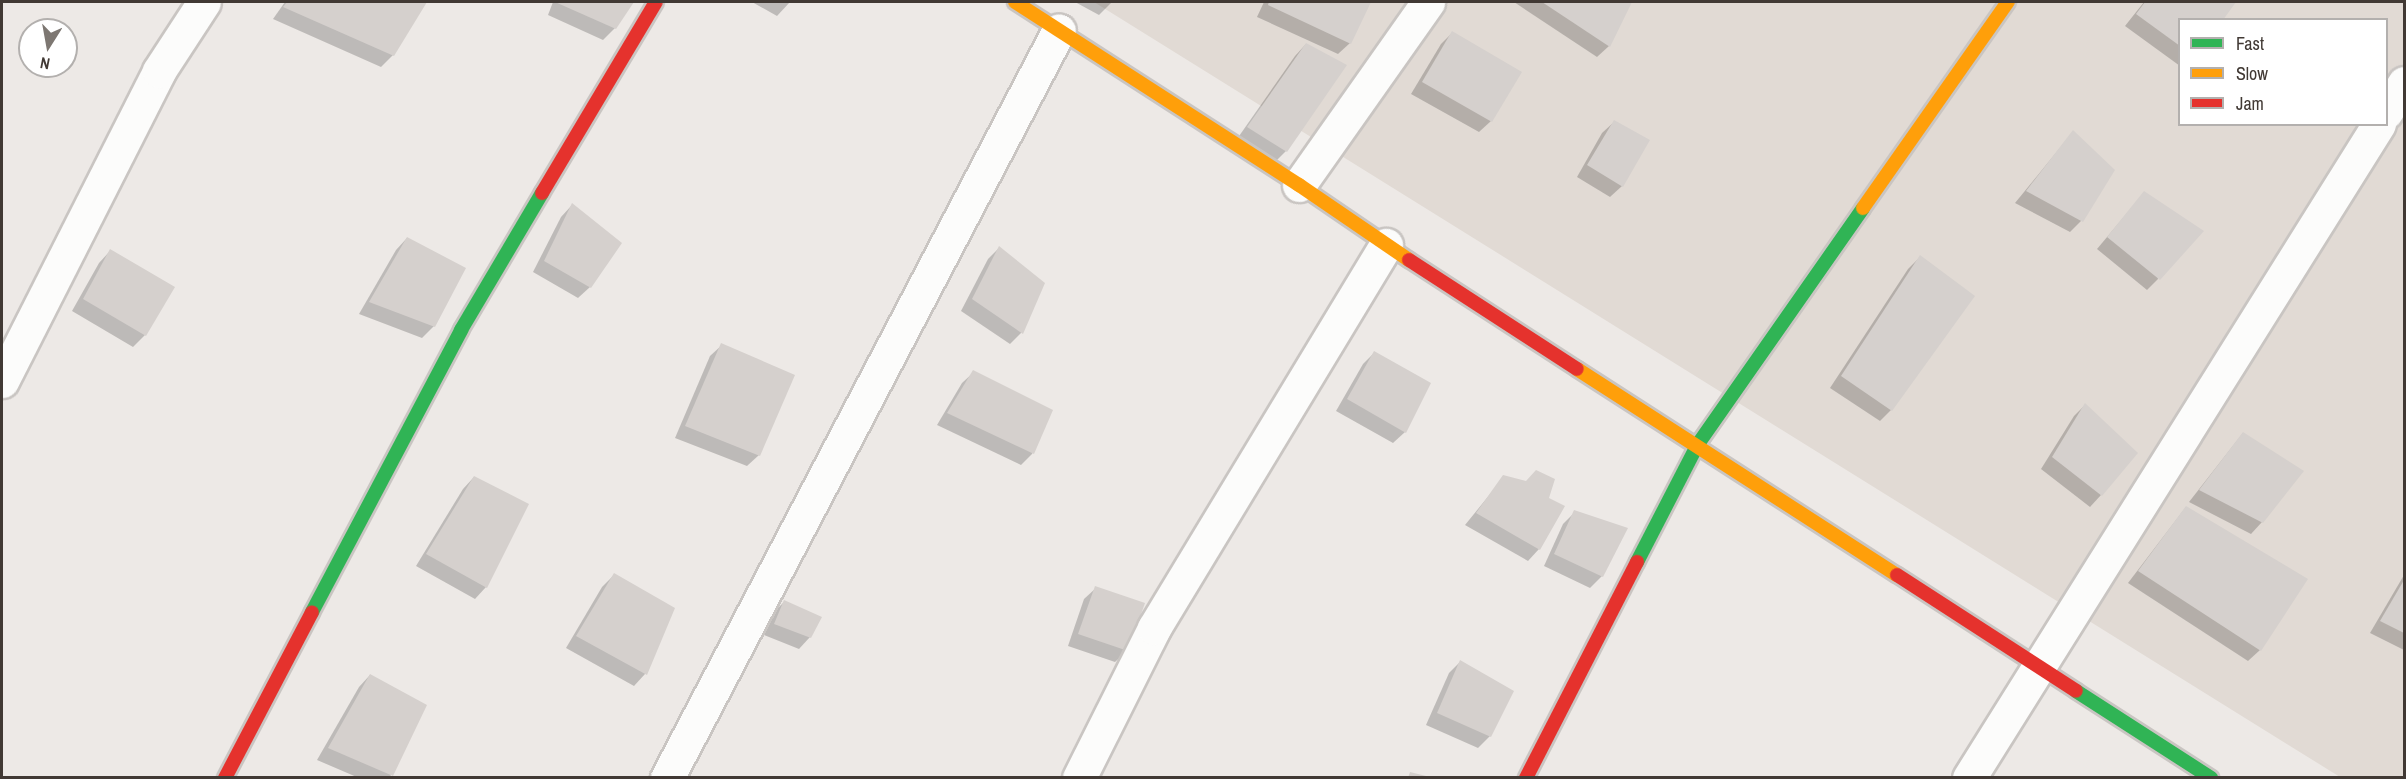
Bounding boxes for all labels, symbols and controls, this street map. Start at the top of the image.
north arrow [18,18,78,78]
legend [2178,18,2388,126]
text: Fast [2236,31,2264,56]
text: N [38,52,52,75]
text: Slow [2236,61,2268,86]
text: Jam [2236,91,2264,116]

